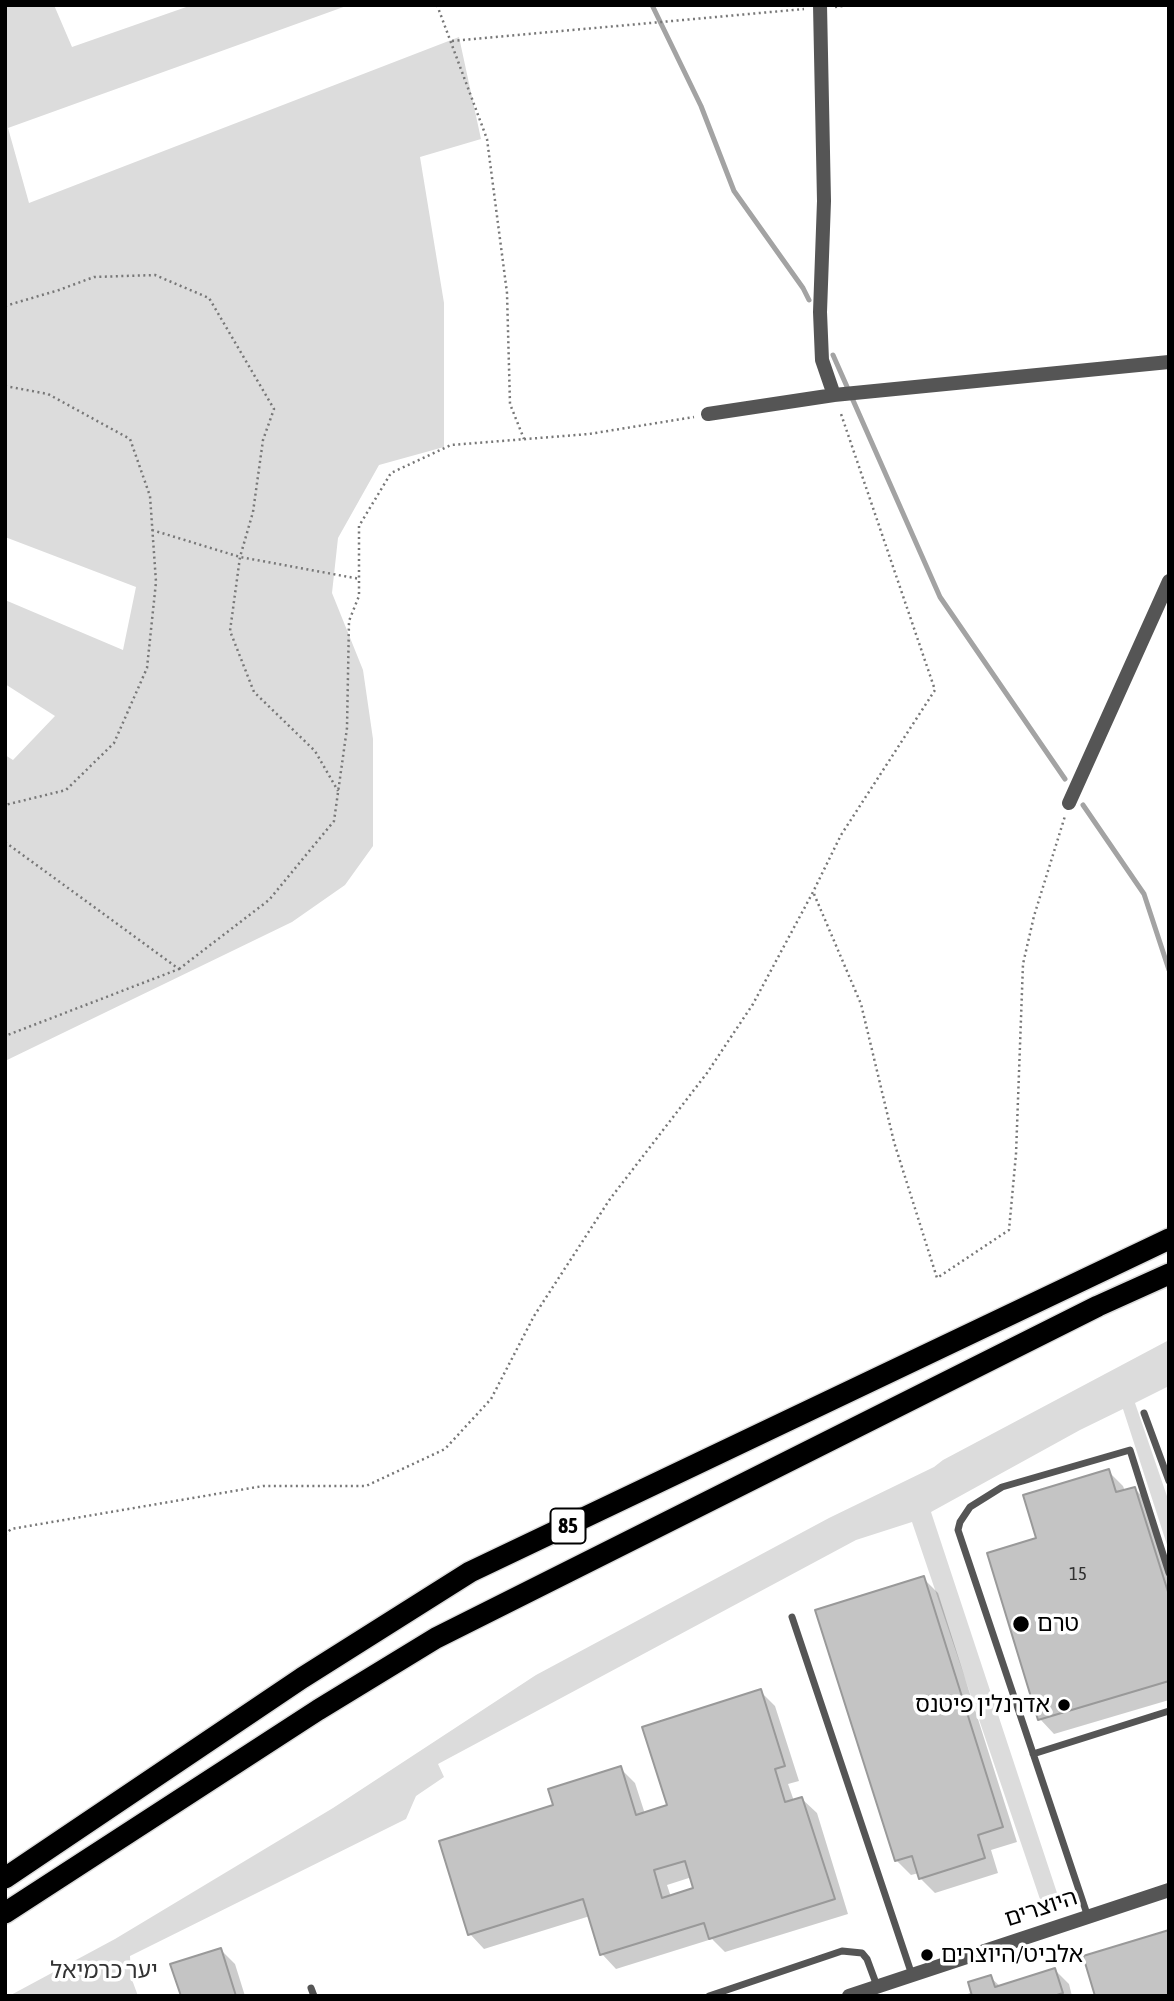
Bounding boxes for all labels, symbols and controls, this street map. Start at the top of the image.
road number: 85 [550,1508,586,1544]
house number: 15 [1069,1563,1087,1585]
place label: טרם [1037,1610,1079,1638]
marker: טרם [1011,1614,1031,1634]
place label: אדרנלין פיטנס [915,1691,1050,1719]
marker: אדרנלין פיטנס [1056,1697,1072,1713]
street label: היוצרים [1001,1883,1081,1933]
place label: אלביט/היוצרים [941,1941,1083,1969]
marker: אלביט/היוצרים [919,1947,935,1963]
park label: יער כרמיאל [50,1957,158,1985]

